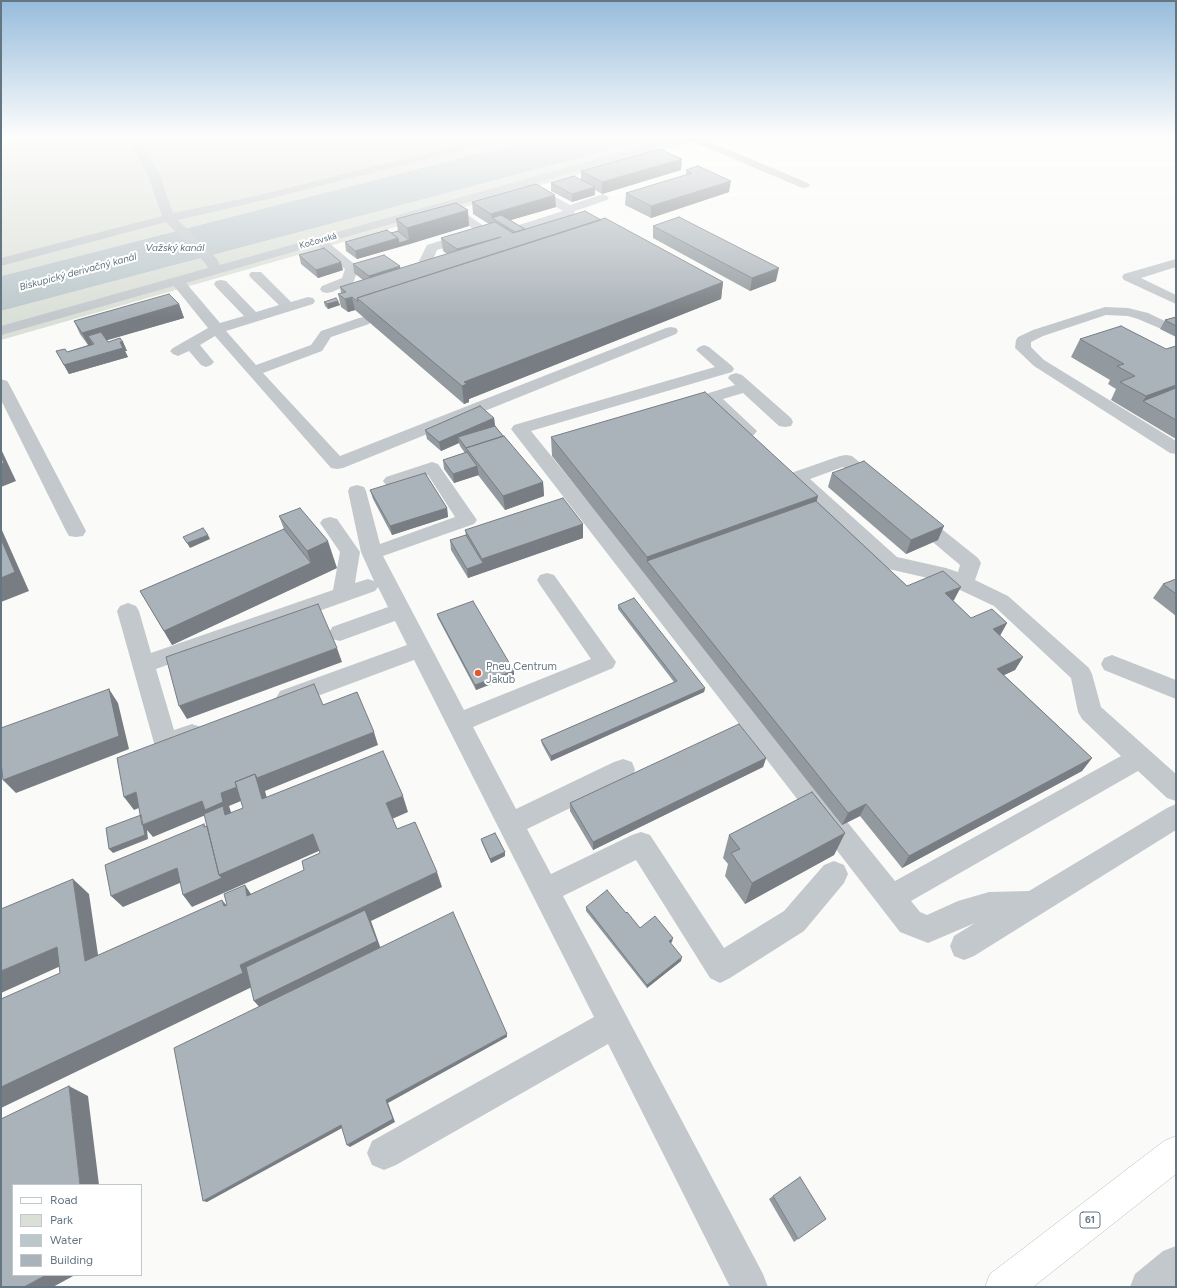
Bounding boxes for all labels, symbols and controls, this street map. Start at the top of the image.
street label: Kočovská [298,231,338,251]
water label: Važský kanál [146,242,204,254]
water label: Biskupický derivačný kanál [18,251,138,293]
place label: Pneu Centrum Jakub [486,660,557,686]
marker: Pneu Centrum Jakub [473,668,483,678]
legend [12,1184,142,1276]
text: Road [50,1193,78,1207]
road number: 61 [1080,1212,1100,1228]
text: Park [50,1213,73,1227]
text: Water [50,1233,82,1247]
text: Building [50,1253,93,1267]

